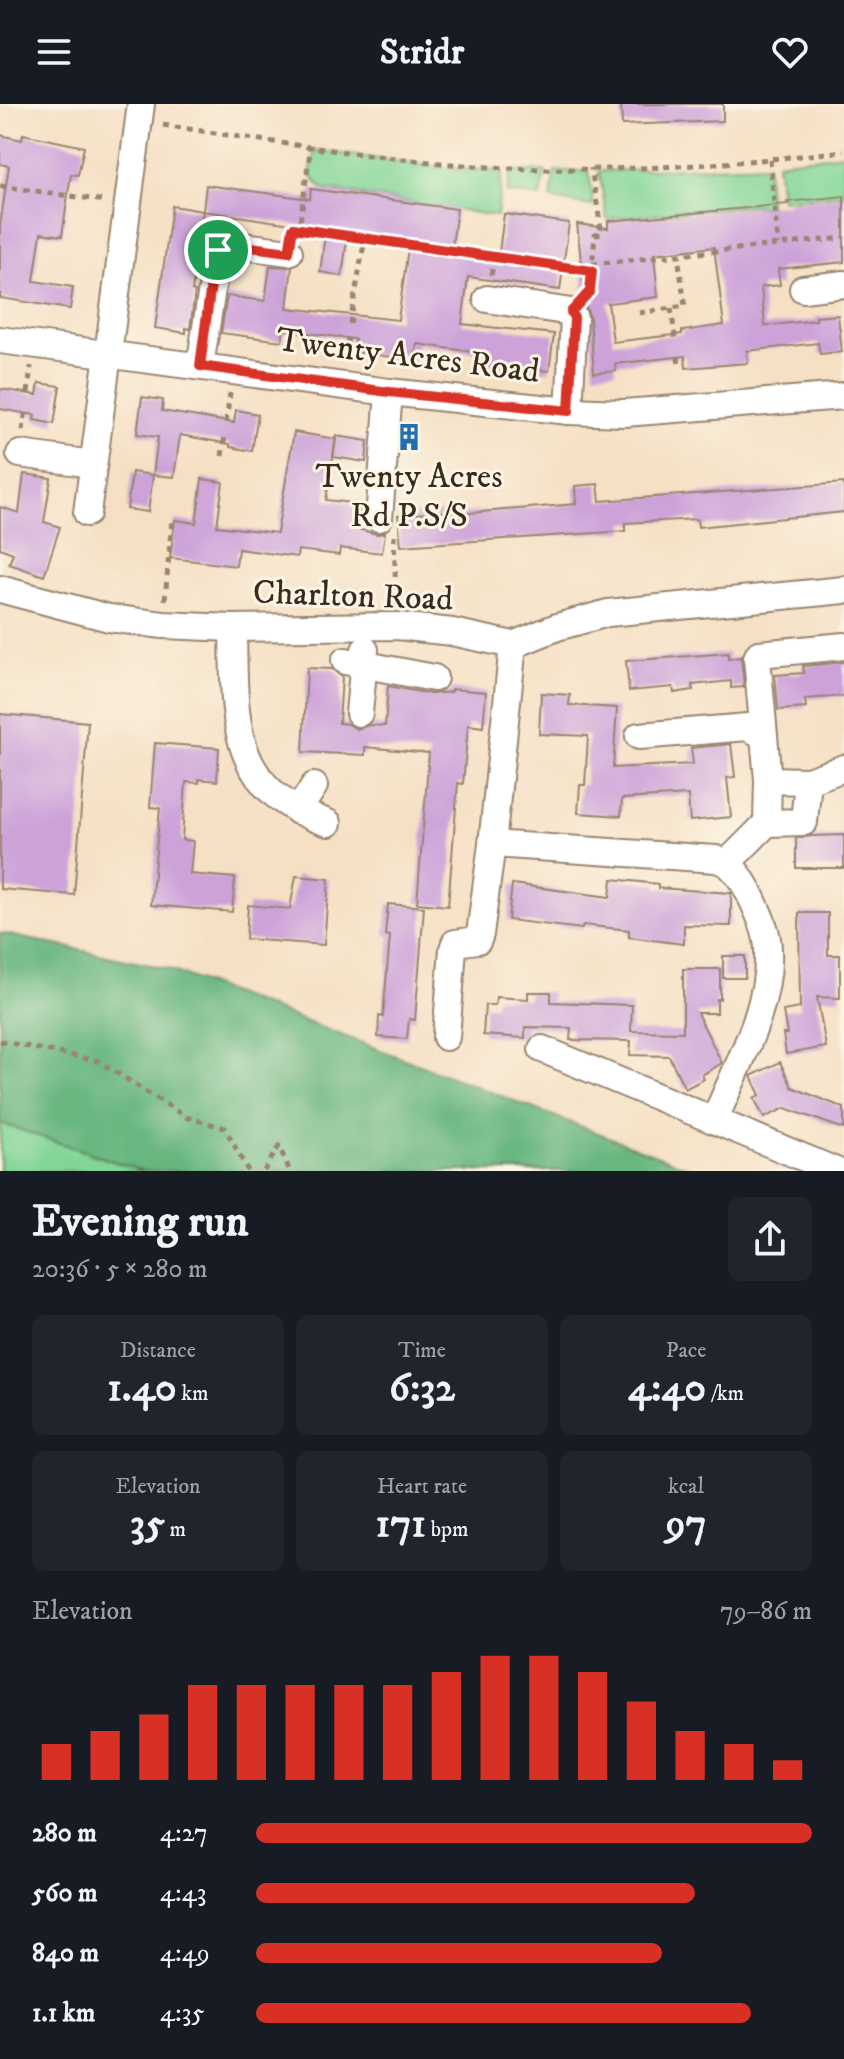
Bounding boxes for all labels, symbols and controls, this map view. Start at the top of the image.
icon: menu [32,30,76,74]
text: Stridr [380,30,464,75]
icon: heart [768,30,812,74]
pin [184,216,252,284]
icon: arrive [196,228,240,272]
street label: Twenty Acres Road [274,319,542,393]
building icon: Twenty Acres Rd P.S/S [394,422,424,452]
place label: Twenty Acres Rd P.S/S [316,456,502,537]
street label: Charlton Road [252,572,454,620]
text: Evening run [32,1195,249,1250]
button: share [728,1197,812,1281]
text: 20:36 · 5 × 280 m [32,1253,208,1286]
text: Distance [120,1337,196,1364]
text: Time [398,1337,446,1364]
text: Pace [666,1337,706,1364]
text: 1.40 [107,1364,176,1414]
text: 6:32 [389,1364,455,1414]
text: 4:40 [628,1364,706,1414]
text: km [176,1380,209,1407]
text: /km [706,1380,744,1407]
text: Elevation [115,1473,201,1500]
text: Heart rate [377,1473,467,1500]
text: kcal [668,1473,704,1500]
text: 35 [130,1500,165,1550]
text: 171 [375,1500,426,1550]
text: 97 [665,1500,707,1550]
text: m [165,1516,186,1543]
text: bpm [426,1516,469,1543]
text: Elevation [32,1595,133,1628]
text: 79–86 m [720,1595,812,1628]
text: 280 m [32,1817,97,1850]
text: 4:27 [160,1817,208,1850]
text: 560 m [32,1877,98,1910]
text: 4:43 [160,1877,206,1910]
text: 840 m [32,1937,99,1970]
text: 4:49 [160,1937,210,1970]
text: 1.1 km [32,1997,95,2030]
text: 4:35 [160,1997,204,2030]

